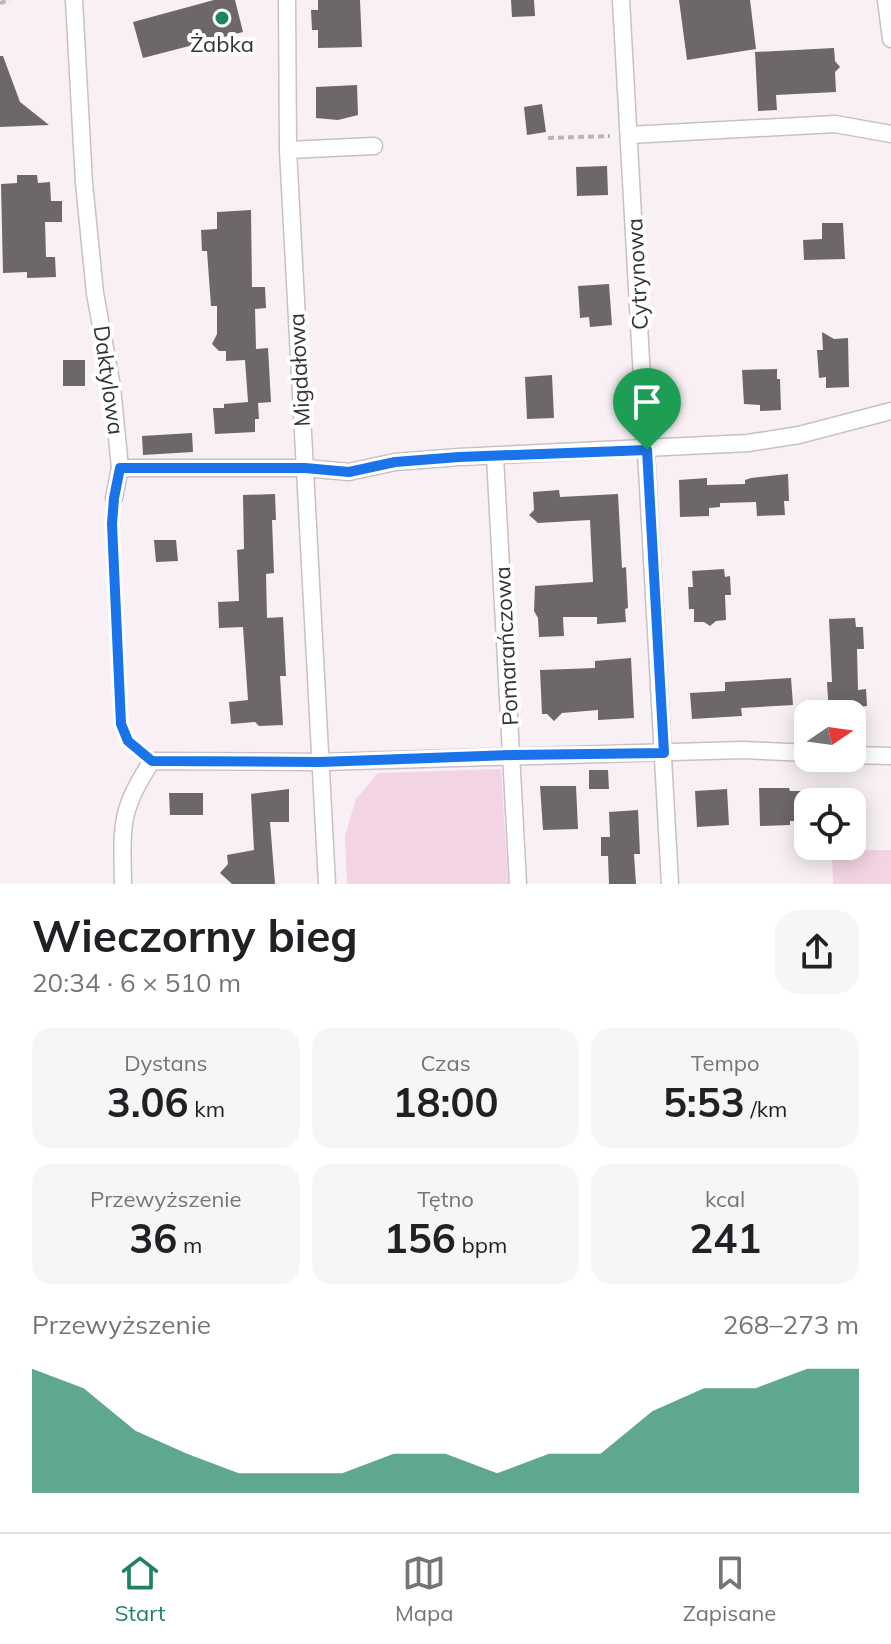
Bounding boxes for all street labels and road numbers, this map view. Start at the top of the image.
street label: Cytrynowa [620,217,654,331]
street label: Migdałowa [282,313,316,427]
street label: Daktylowa [87,324,131,436]
street label: Pomarańczowa [488,566,524,726]

